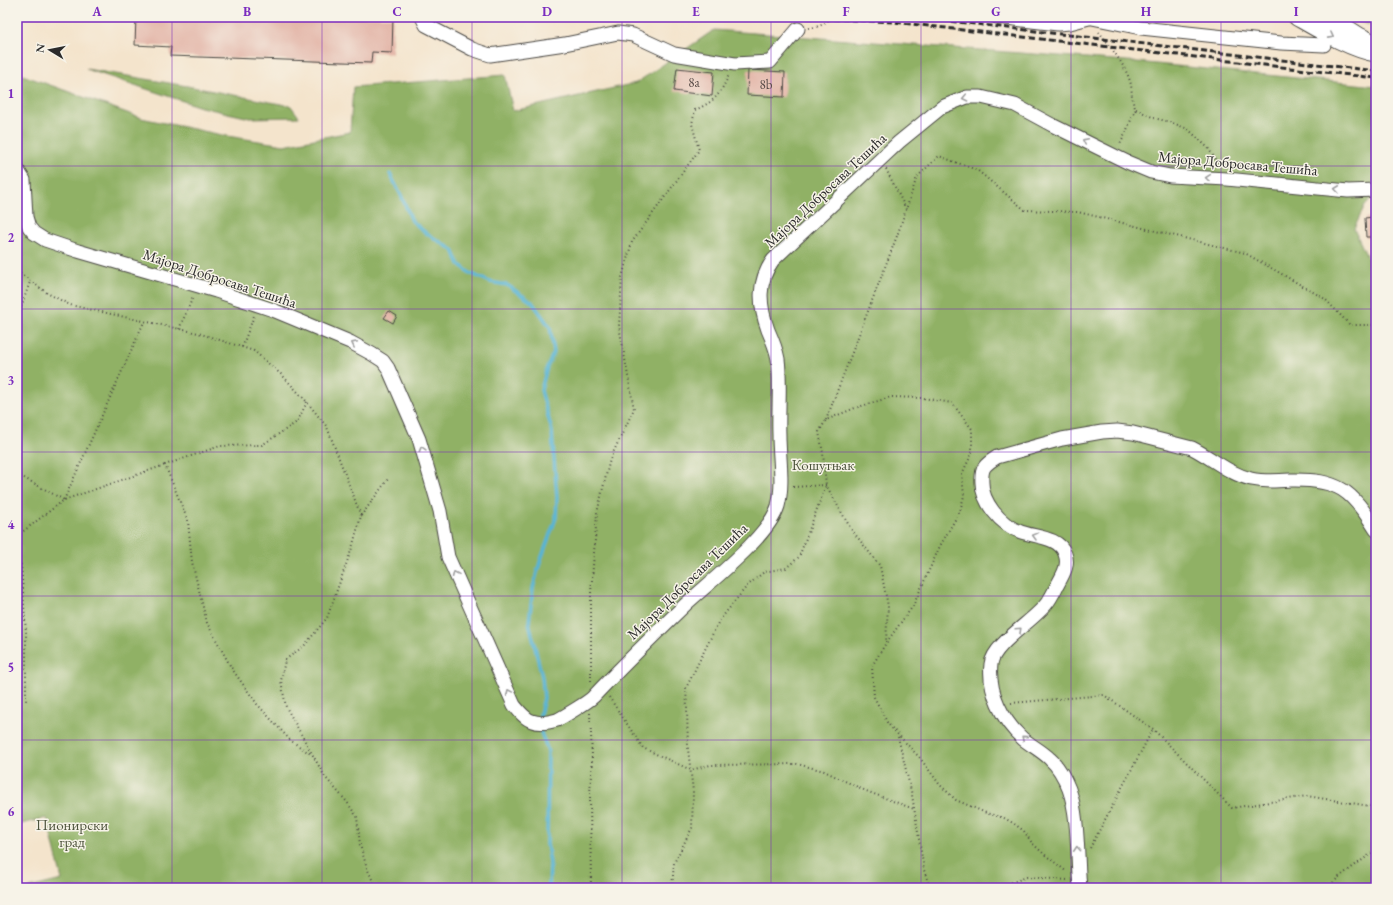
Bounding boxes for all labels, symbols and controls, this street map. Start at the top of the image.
text: A [91,3,102,20]
text: B [243,3,251,20]
text: C [392,3,402,20]
text: D [542,3,552,20]
text: E [692,3,700,20]
text: F [842,3,850,20]
text: G [991,3,1001,20]
text: H [1141,3,1152,20]
text: I [1294,3,1299,20]
north arrow [30,30,70,70]
one-way arrow [1327,31,1334,38]
text: N [32,43,48,54]
house number: 8a [688,74,701,91]
house number: 8b [760,76,773,93]
text: 1 [8,85,15,102]
one-way arrow [962,94,968,102]
street label: Мајора Добросава Тешића [760,128,890,252]
one-way arrow [1082,138,1089,146]
street label: Мајора Добросава Тешића [1157,147,1319,179]
one-way arrow [1205,173,1211,182]
one-way arrow [1334,185,1340,194]
text: 2 [8,229,15,246]
street label: Мајора Добросава Тешића [141,244,299,312]
one-way arrow [350,341,358,349]
text: 3 [8,372,15,389]
one-way arrow [418,445,427,452]
park label: Кошутњак [792,455,854,474]
text: 4 [8,516,15,533]
street label: Мајора Добросава Тешића [623,518,751,643]
one-way arrow [1032,532,1039,541]
one-way arrow [452,570,460,577]
one-way arrow [1014,627,1022,634]
text: 5 [8,659,14,676]
one-way arrow [505,689,513,696]
one-way arrow [1021,736,1028,743]
text: 6 [8,803,15,820]
park label: Пионирски град [36,815,108,851]
one-way arrow [1073,846,1082,852]

